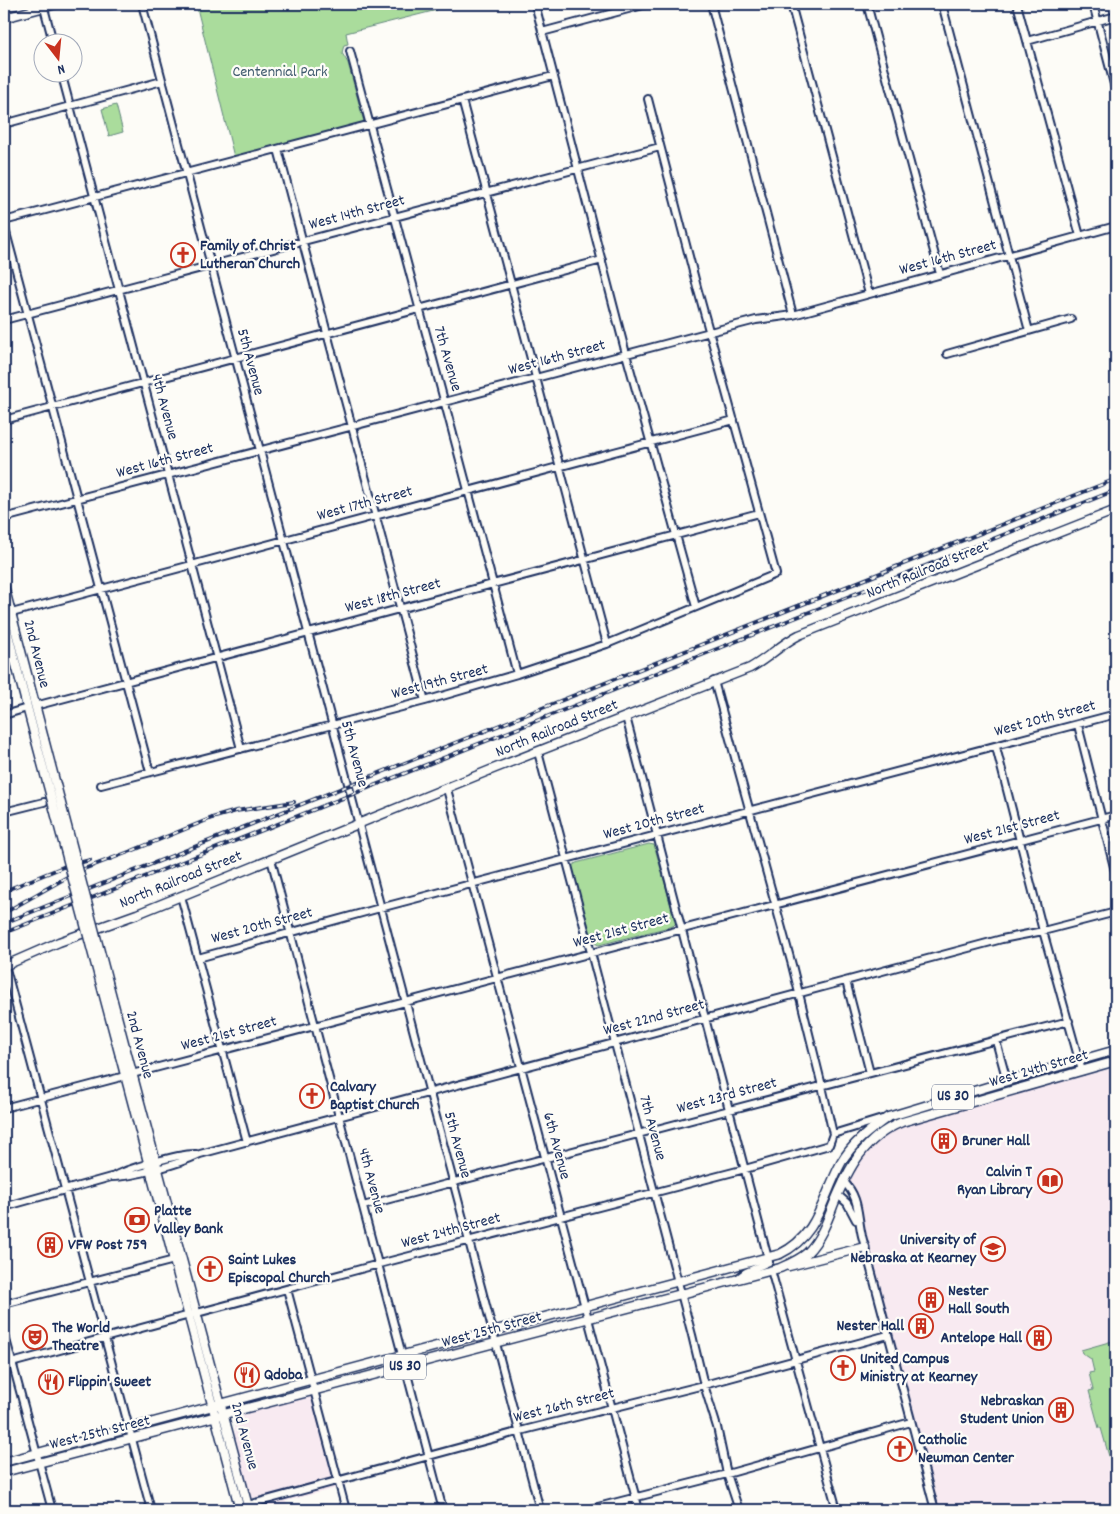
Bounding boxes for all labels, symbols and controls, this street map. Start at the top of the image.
north arrow [32,32,82,82]
text: N [55,58,67,79]
park label: Centennial Park [232,61,328,84]
street label: West 14th Street [306,189,408,237]
street label: West 16th Street [897,234,999,282]
place label: Family of Christ Lutheran Church [200,235,300,276]
church icon: Family of Christ Lutheran Church [170,242,196,268]
street label: 7th Avenue [427,324,467,394]
street label: 5th Avenue [230,326,270,398]
street label: West 16th Street [506,334,608,382]
street label: 4th Avenue [144,372,184,442]
street label: West 16th Street [114,437,216,485]
street label: West 17th Street [315,480,415,528]
street label: North Railroad Street [863,535,993,605]
street label: West 18th Street [343,572,444,620]
street label: 2nd Avenue [16,618,56,690]
street label: West 19th Street [389,658,491,706]
street label: North Railroad Street [492,694,622,764]
street label: West 20th Street [992,694,1098,744]
street label: 5th Avenue [334,718,374,790]
street label: West 20th Street [601,797,707,847]
street label: West 21st Street [962,804,1062,852]
street label: North Railroad Street [116,845,246,915]
street label: West 20th Street [209,901,315,951]
street label: West 21st Street [571,907,671,955]
street label: West 22nd Street [601,993,707,1043]
street label: 2nd Avenue [119,1009,159,1081]
street label: West 21st Street [179,1010,279,1058]
street label: West 24th Street [987,1044,1091,1094]
street label: West 23rd Street [674,1072,780,1120]
place label: Calvary Baptist Church [330,1076,419,1117]
church icon: Calvary Baptist Church [299,1083,325,1109]
road number: US 30 [932,1084,974,1110]
street label: 7th Avenue [632,1093,672,1163]
street label: 5th Avenue [437,1109,477,1181]
street label: 6th Avenue [536,1110,576,1182]
building icon: Bruner Hall [931,1128,957,1154]
place label: Bruner Hall [962,1130,1030,1153]
street label: 4th Avenue [351,1146,391,1216]
place label: Calvin T Ryan Library [957,1161,1034,1202]
library icon: Calvin T Ryan Library [1037,1168,1063,1194]
place label: Platte Valley Bank [154,1200,223,1241]
bank icon: Platte Valley Bank [124,1207,150,1233]
street label: West 24th Street [399,1207,503,1255]
place label: University of Nebraska at Kearney [850,1229,978,1270]
building icon: VFW Post 759 [37,1232,63,1258]
place label: VFW Post 759 [68,1234,147,1257]
school or university icon: University of Nebraska at Kearney [980,1236,1006,1262]
place label: Saint Lukes Episcopal Church [228,1249,330,1290]
church icon: Saint Lukes Episcopal Church [197,1256,223,1282]
place label: Nester Hall South [948,1280,1009,1321]
building icon: Nester Hall South [918,1287,944,1313]
street label: West 25th Street [439,1306,545,1354]
building icon: Nester Hall [908,1313,934,1339]
place label: Nester Hall [836,1315,904,1338]
place label: The World Theatre [52,1317,110,1358]
theatre icon: The World Theatre [22,1324,48,1350]
building icon: Antelope Hall [1026,1325,1052,1351]
place label: Antelope Hall [941,1327,1022,1350]
place label: United Campus Ministry at Kearney [860,1348,979,1389]
road number: US 30 [384,1354,426,1380]
church icon: United Campus Ministry at Kearney [830,1355,856,1381]
restaurant icon: Qdoba [234,1362,260,1388]
place label: Qdoba [264,1364,304,1387]
restaurant icon: Flippin' Sweet [38,1369,64,1395]
place label: Flippin' Sweet [68,1371,151,1394]
street label: West 26th Street [511,1382,617,1430]
place label: Nebraskan Student Union [960,1390,1044,1431]
building icon: Nebraskan Student Union [1048,1397,1074,1423]
street label: 2nd Avenue [224,1400,264,1472]
street label: West 25th Street [47,1409,153,1457]
place label: Catholic Newman Center [918,1429,1015,1470]
church icon: Catholic Newman Center [887,1436,913,1462]

